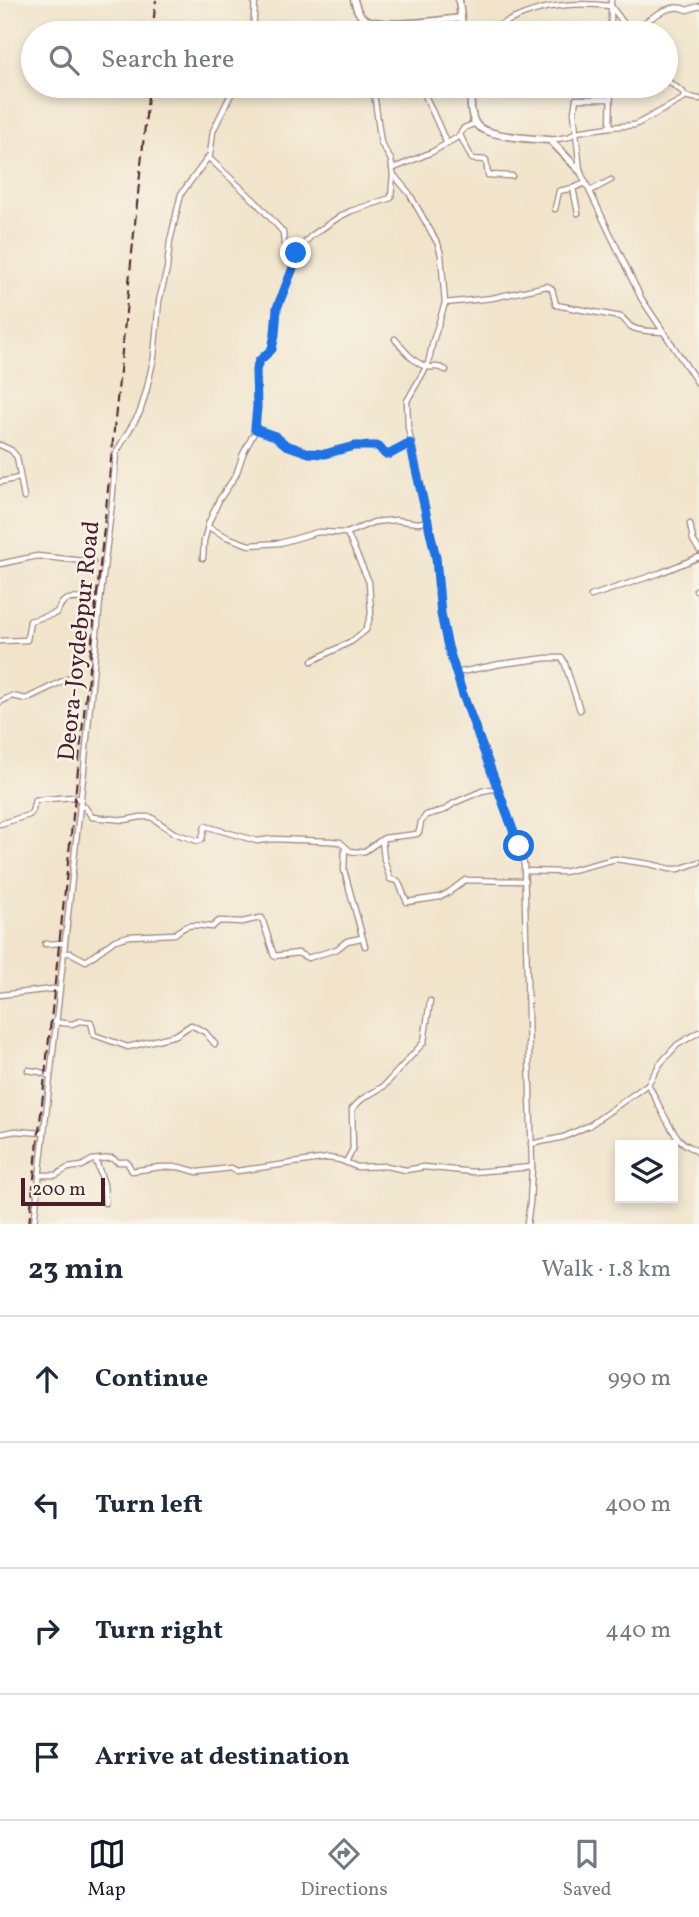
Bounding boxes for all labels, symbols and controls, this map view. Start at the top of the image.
search box [21,21,678,98]
icon: search [45,41,83,79]
text: Search here [101,42,234,78]
route end [280,237,311,268]
street label: Deora-Joydebpur Road [50,519,110,763]
route start [503,830,534,861]
map controls [615,1140,678,1203]
button: layers [615,1140,678,1203]
scale bar [21,1175,105,1207]
text: 200 m [32,1177,86,1203]
text: 23 min [28,1249,124,1291]
text: Walk · 1.8 km [541,1254,671,1286]
icon: ahead [28,1360,66,1398]
text: Continue [95,1361,208,1397]
text: 990 m [608,1363,671,1395]
icon: left [28,1486,66,1524]
text: Turn left [95,1487,203,1523]
text: 400 m [605,1489,671,1521]
icon: right [28,1612,66,1650]
text: Turn right [95,1613,223,1649]
text: 440 m [605,1615,671,1647]
icon: arrive [28,1738,66,1776]
text: Arrive at destination [95,1739,350,1775]
tab: Map [87,1835,126,1903]
tab: Directions [301,1835,388,1903]
tab: Saved [563,1835,611,1903]

